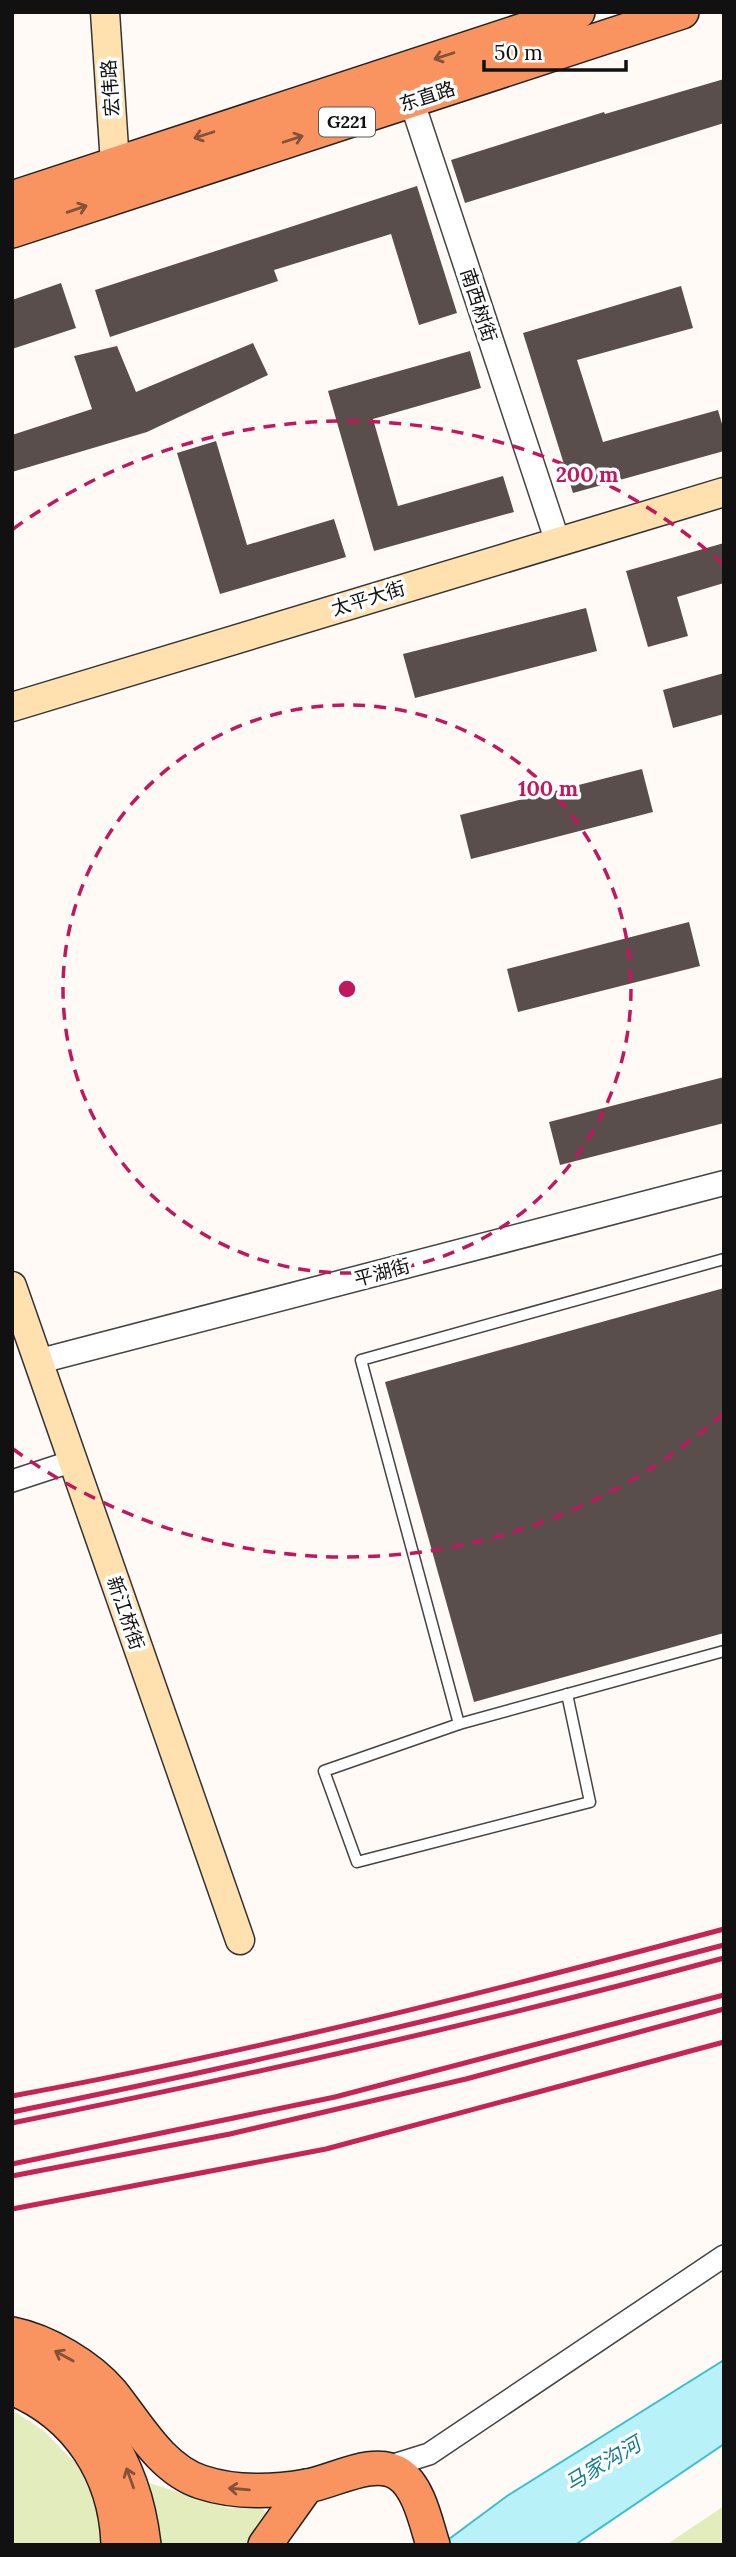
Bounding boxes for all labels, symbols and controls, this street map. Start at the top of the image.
scale bar [484,28,626,72]
text: 50 m [494,39,543,66]
one-way arrow [433,51,455,64]
street label: 宏伟路 [96,59,124,117]
street label: 东直路 [396,76,458,116]
road number: G221 [319,107,375,136]
one-way arrow [194,130,216,142]
one-way arrow [282,132,304,144]
one-way arrow [66,202,88,215]
street label: 南西树街 [456,265,502,345]
text: 200 m [556,461,618,488]
street label: 太平大街 [328,575,408,621]
text: 100 m [518,775,578,802]
centre of rings [335,977,359,1001]
street label: 平湖街 [351,1253,413,1291]
street label: 新江桥街 [102,1573,150,1653]
one-way arrow [54,2349,74,2363]
water label: 马家沟河 [560,2428,649,2497]
one-way arrow [123,2468,135,2490]
one-way arrow [228,2482,251,2495]

